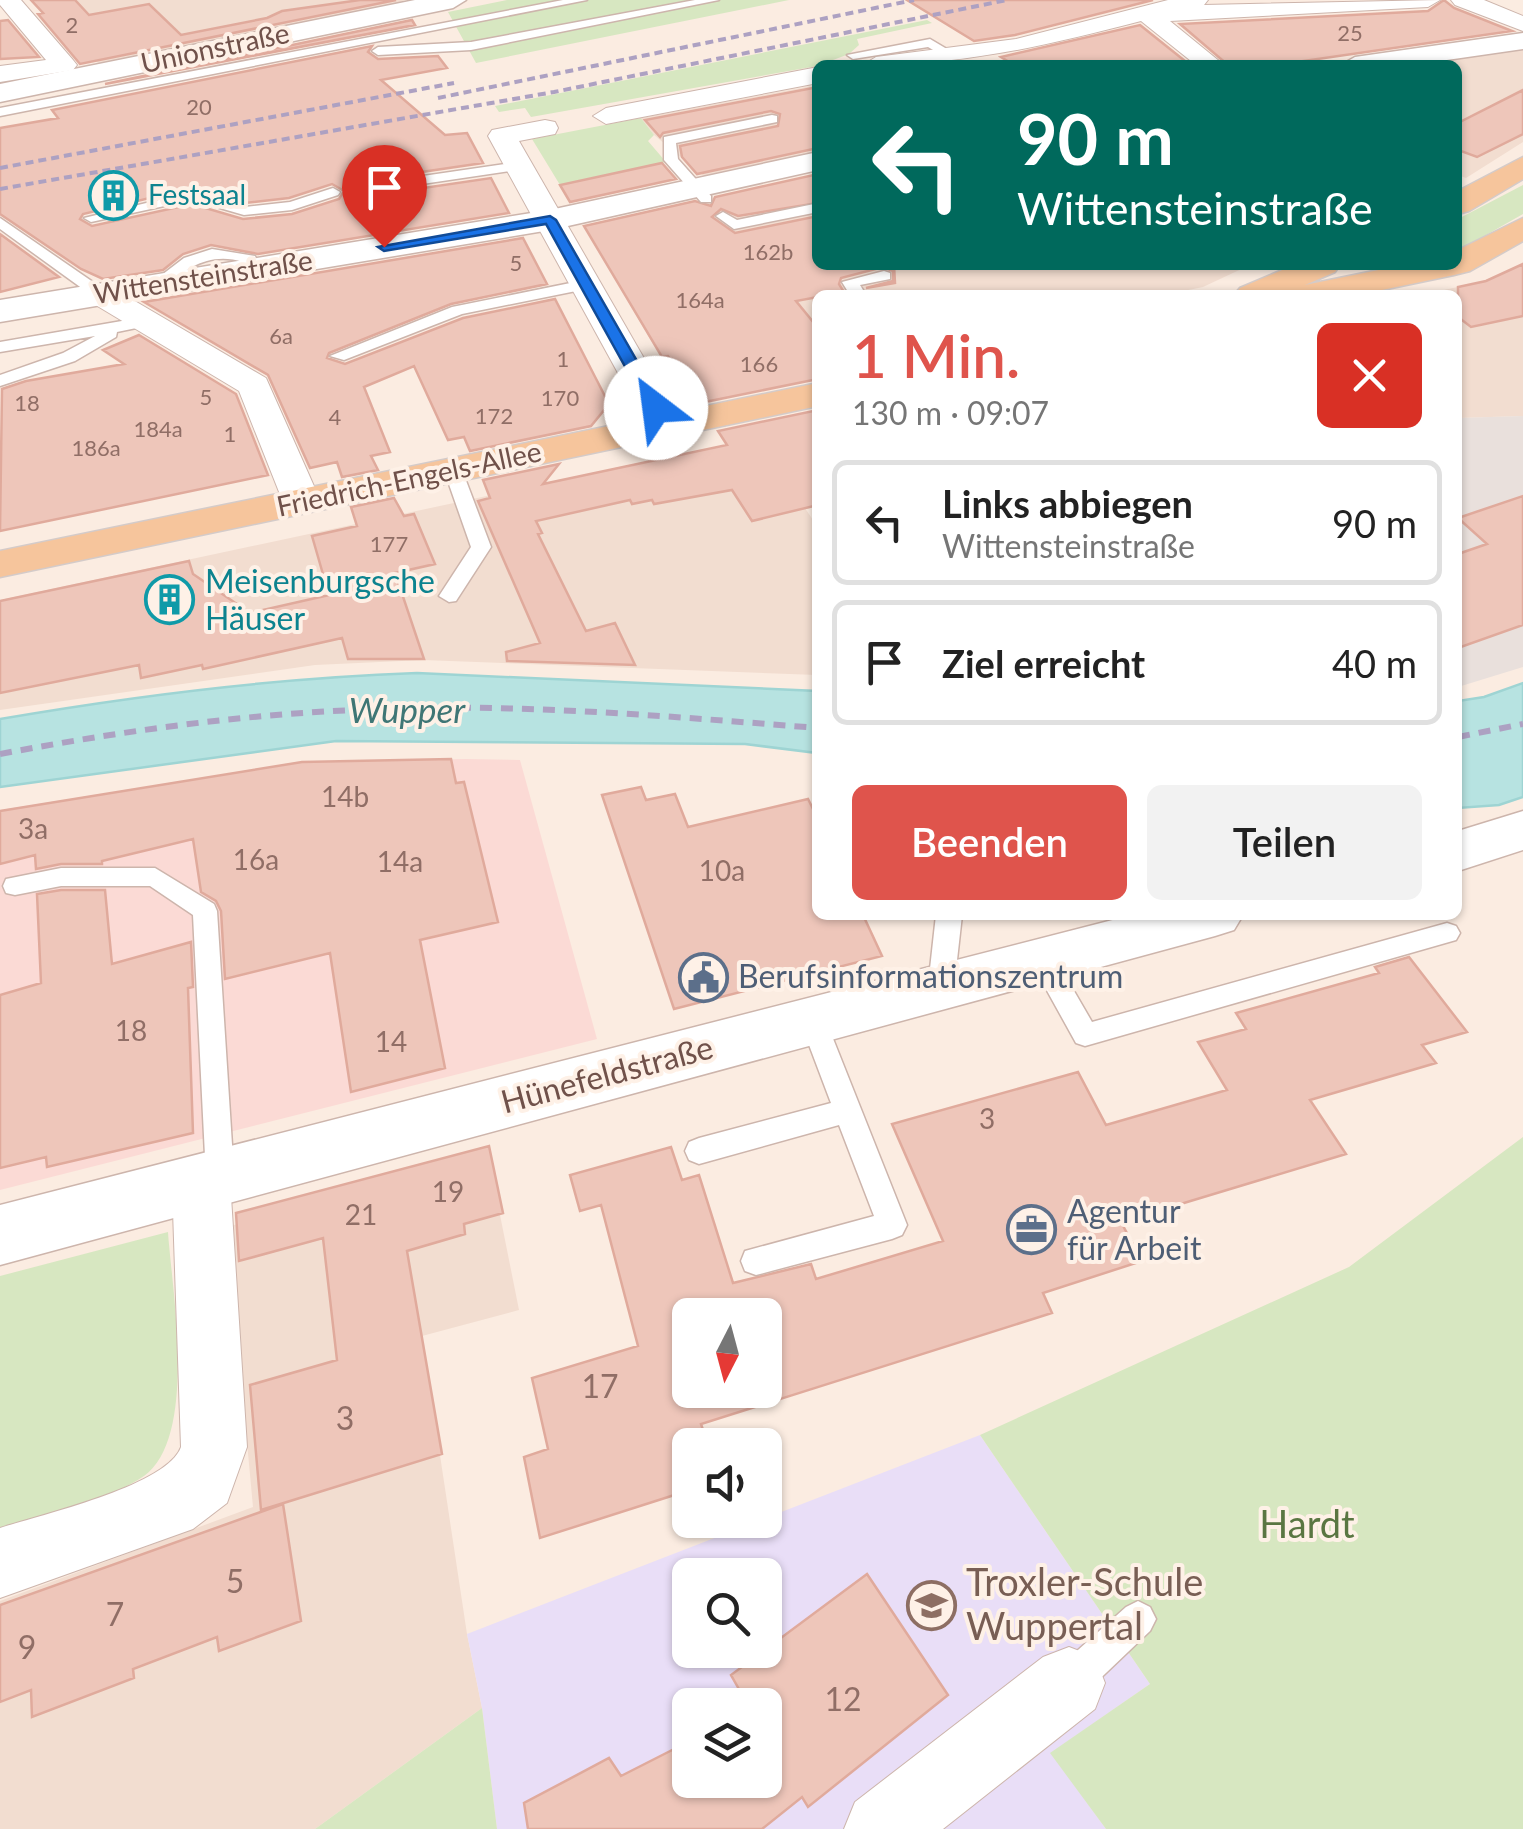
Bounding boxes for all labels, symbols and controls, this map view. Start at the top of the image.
house number: 2 [66,11,78,38]
street label: Unionstraße [137,15,292,79]
house number: 25 [1337,19,1363,46]
house number: 20 [186,93,212,120]
text: 90 m [1017,96,1174,180]
icon: left [852,100,982,230]
pin [342,145,427,248]
icon: arrive [357,160,412,215]
building icon: Festsaal [87,169,139,221]
place label: Festsaal [148,177,246,211]
text: Wittensteinstraße [1017,181,1373,235]
house number: 162b [743,238,793,265]
street label: Wittensteinstraße [91,242,315,310]
house number: 5 [510,249,522,276]
house number: 164a [675,286,725,313]
text: 1 Min. [852,319,1020,391]
house number: 6a [269,322,293,349]
button: close [1317,323,1422,428]
house number: 1 [557,345,569,372]
house number: 166 [740,350,778,377]
position arrow [604,356,708,460]
house number: 5 [200,383,212,410]
house number: 170 [541,384,579,411]
house number: 18 [14,389,40,416]
text: 130 m · 09:07 [852,393,1049,432]
house number: 172 [475,402,513,429]
house number: 4 [329,403,342,430]
house number: 184a [133,415,183,442]
house number: 1 [224,420,236,447]
street label: Friedrich-Engels-Allee [273,433,544,523]
house number: 186a [71,434,121,461]
text: Links abbiegen [942,480,1193,526]
icon: left [857,495,912,550]
text: 90 m [1332,500,1417,546]
text: Wittensteinstraße [942,526,1195,565]
house number: 177 [370,530,408,557]
place label: Meisenburgsche Häuser [205,561,435,637]
building icon: Meisenburgsche Häuser [144,574,196,626]
icon: arrive [857,635,912,690]
text: Ziel erreicht [942,640,1145,686]
text: 40 m [1332,640,1417,686]
water label: Wupper [349,688,466,730]
house number: 14b [321,779,369,813]
button: Beenden [852,785,1127,900]
button: Teilen [1147,785,1422,900]
house number: 3a [18,811,48,845]
house number: 16a [233,842,279,876]
house number: 14a [377,844,423,878]
house number: 10a [699,853,745,887]
public building icon: Berufsinformationszentrum [677,951,729,1003]
place label: Berufsinformationszentrum [738,956,1123,995]
house number: 18 [115,1013,147,1047]
house number: 14 [375,1024,407,1058]
street label: Hünefeldstraße [496,1027,717,1121]
house number: 3 [979,1101,995,1135]
house number: 19 [432,1174,464,1208]
place label: Agentur für Arbeit [1067,1191,1202,1267]
house number: 21 [345,1197,377,1231]
office icon: Agentur für Arbeit [1006,1204,1058,1256]
north arrow [672,1298,782,1408]
map controls [672,1298,782,1798]
house number: 17 [581,1366,619,1405]
house number: 3 [336,1398,354,1437]
button: sound [672,1428,782,1538]
park label: Hardt [1259,1500,1355,1546]
button: search [672,1558,782,1668]
place label: Troxler-Schule Wuppertal [966,1558,1203,1648]
house number: 5 [226,1561,244,1600]
school or university icon: Troxler-Schule Wuppertal [905,1579,957,1631]
house number: 7 [106,1594,124,1633]
house number: 9 [18,1627,36,1666]
house number: 12 [824,1679,862,1718]
button: layers [672,1688,782,1798]

